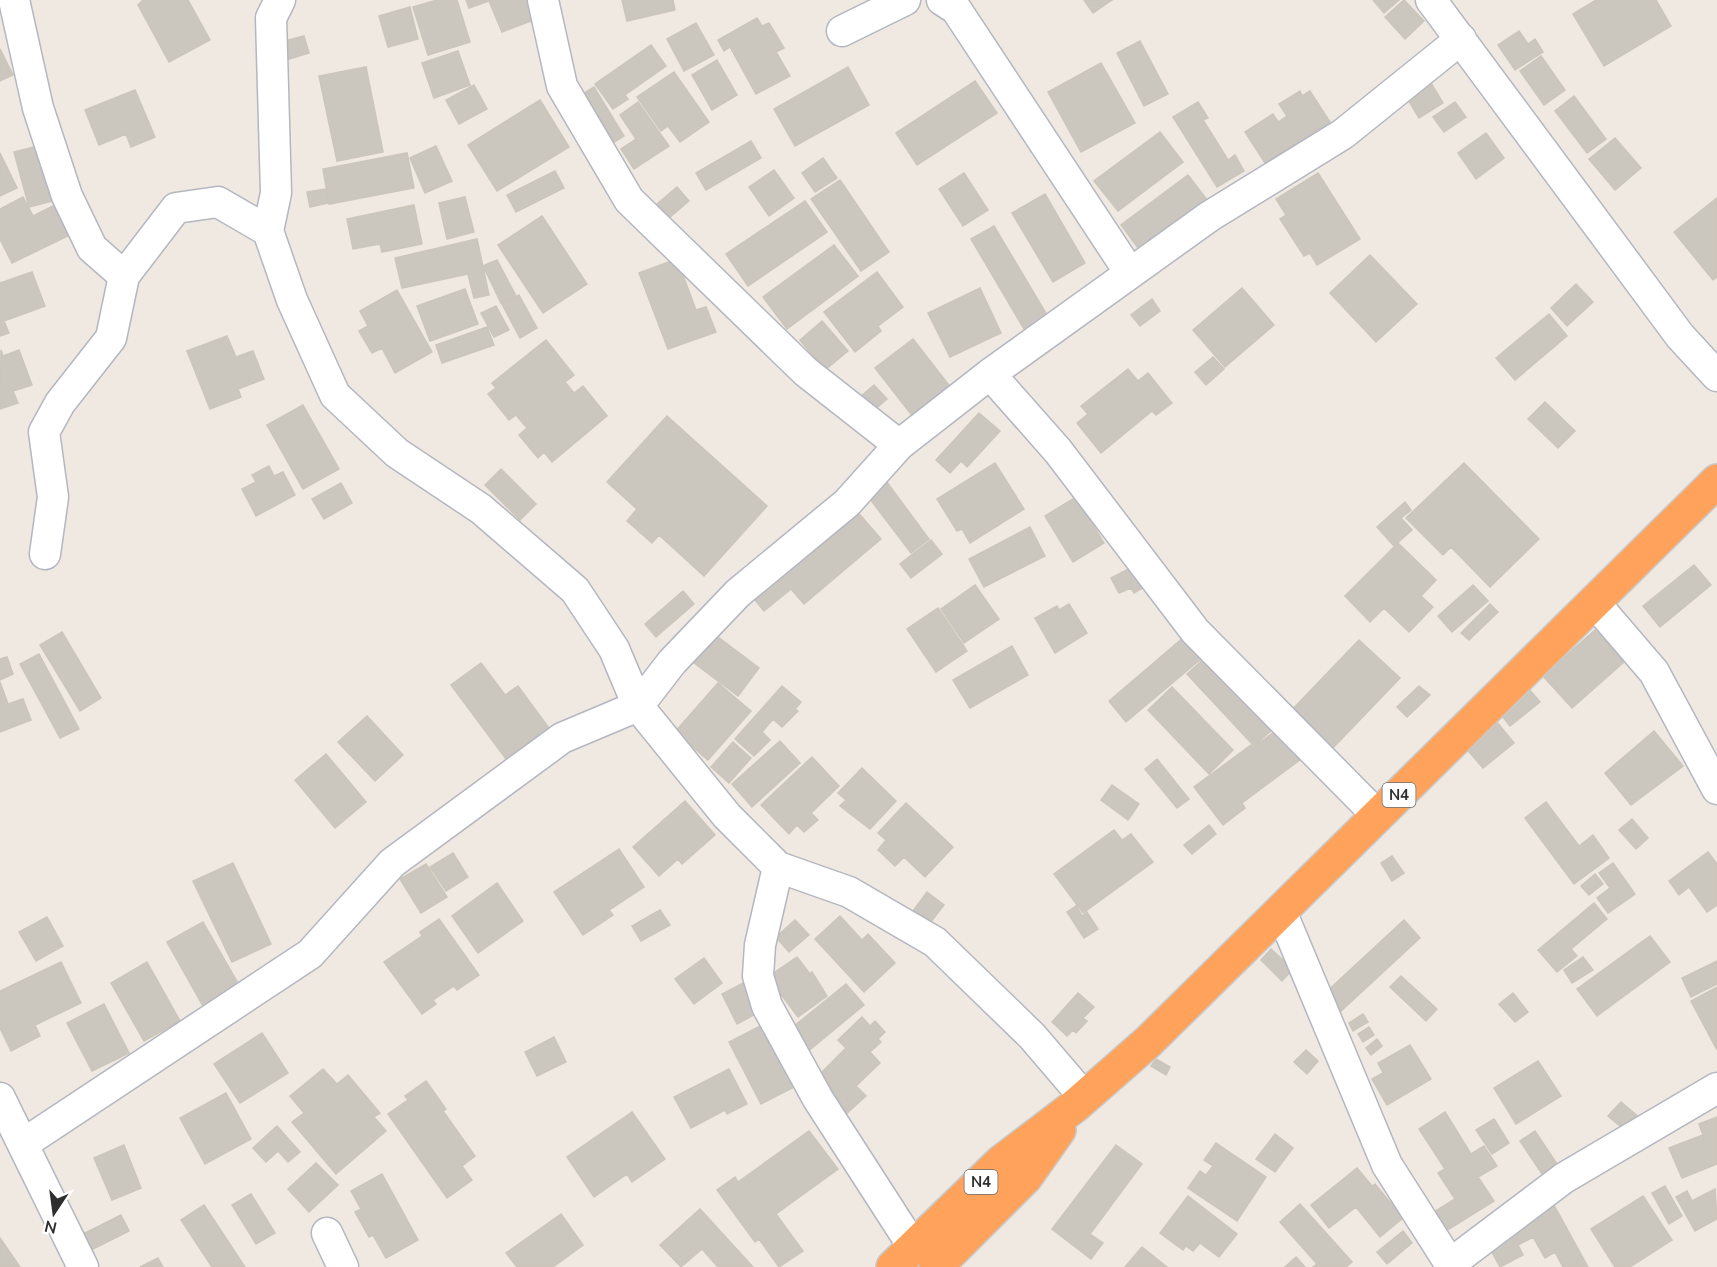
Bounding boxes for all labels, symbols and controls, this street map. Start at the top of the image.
road number: N4 [1382,783,1416,807]
road number: N4 [964,1170,998,1194]
north arrow [24,1183,84,1243]
text: N [43,1215,59,1239]

